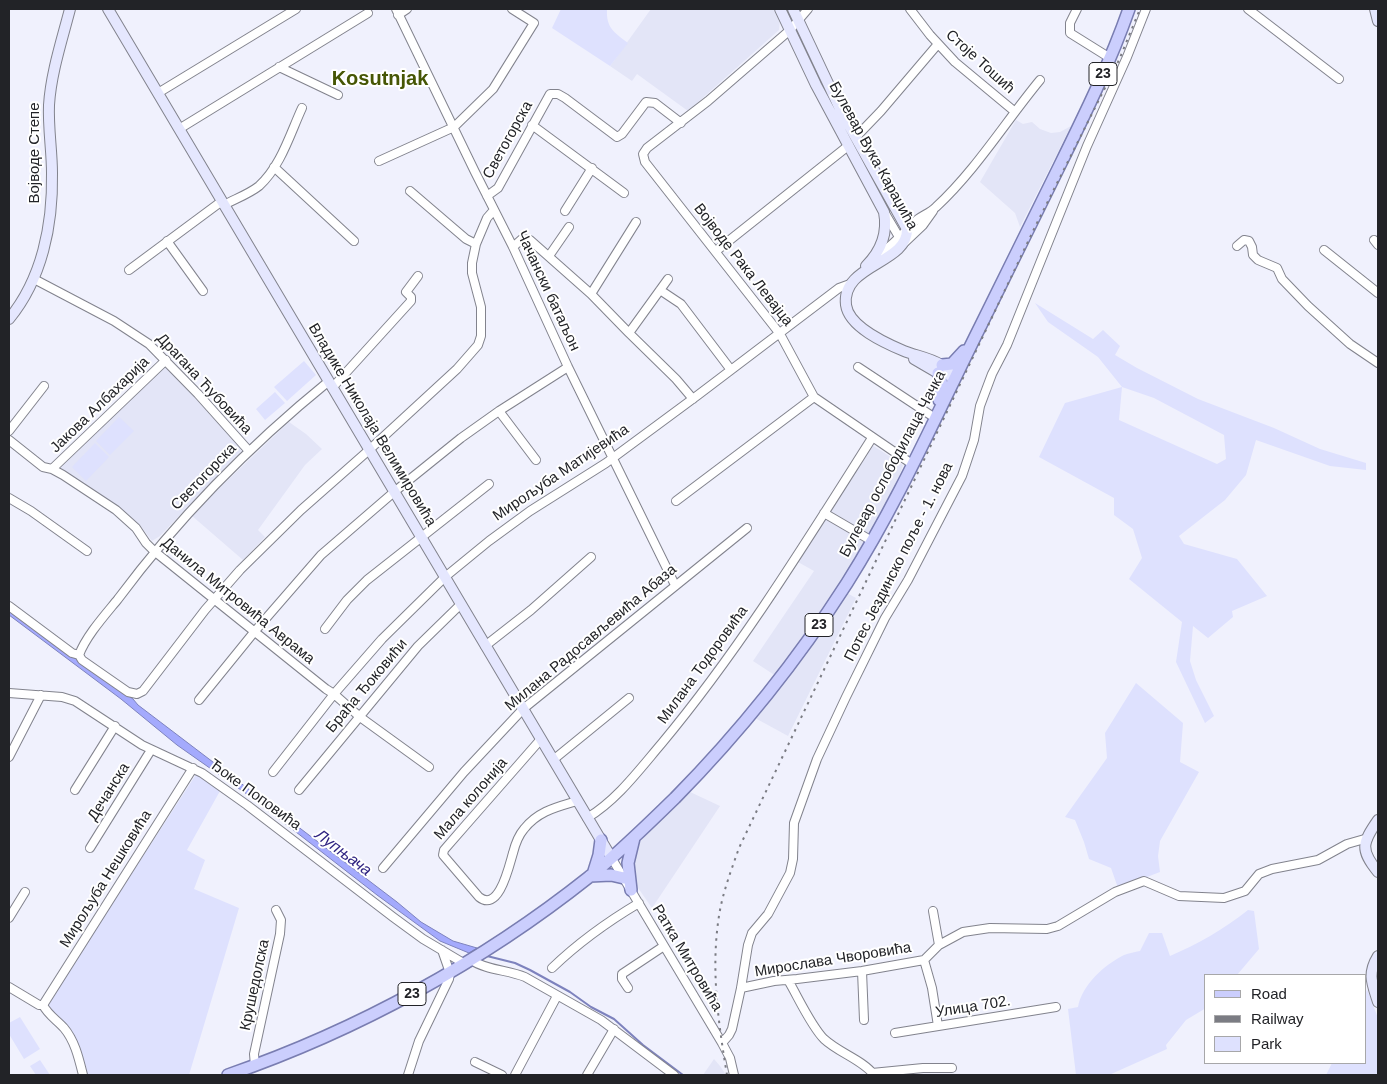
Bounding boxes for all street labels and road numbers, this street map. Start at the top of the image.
street label: Стоје Тошић [942,26,1018,98]
road number: 23 [1089,62,1117,86]
street label: Булевар Вука Караџића [825,79,921,233]
street label: Светогорска [479,98,537,182]
street label: Војводе Степе [26,102,44,204]
street label: Војводе Рака Левајца [690,200,796,330]
street label: Чачански батаљон [512,228,584,354]
street label: Владике Николаја Велимировића [304,320,440,530]
street label: Драгана Ћубовића [153,330,255,438]
street label: Јакова Албахарија [47,353,153,457]
street label: Булевар ослободилаца Чачка [836,368,950,560]
street label: Мирољуба Матијевића [490,421,632,525]
street label: Светогорска [168,440,240,514]
street label: Потес Јездинско поље - 1. нова [841,460,957,664]
street label: Данила Митровића Аврама [158,534,318,668]
street label: Милана Радосављевића Абаза [502,561,680,715]
street label: Милана Тодоровића [654,602,752,728]
road number: 23 [805,614,833,636]
street label: Браћа Ђоковићи [323,635,411,737]
street label: Мала колонија [431,754,511,844]
street label: Ђоке Поповића [206,756,304,834]
street label: Дечанска [84,760,134,824]
street label: Мирољуба Нешковића [56,807,156,951]
street label: Ратка Митровића [648,901,726,1015]
street label: Крушедолска [237,938,273,1032]
street label: Мирослава Чворовића [753,939,913,981]
road number: 23 [398,982,426,1006]
street label: Улица 702. [934,992,1012,1022]

